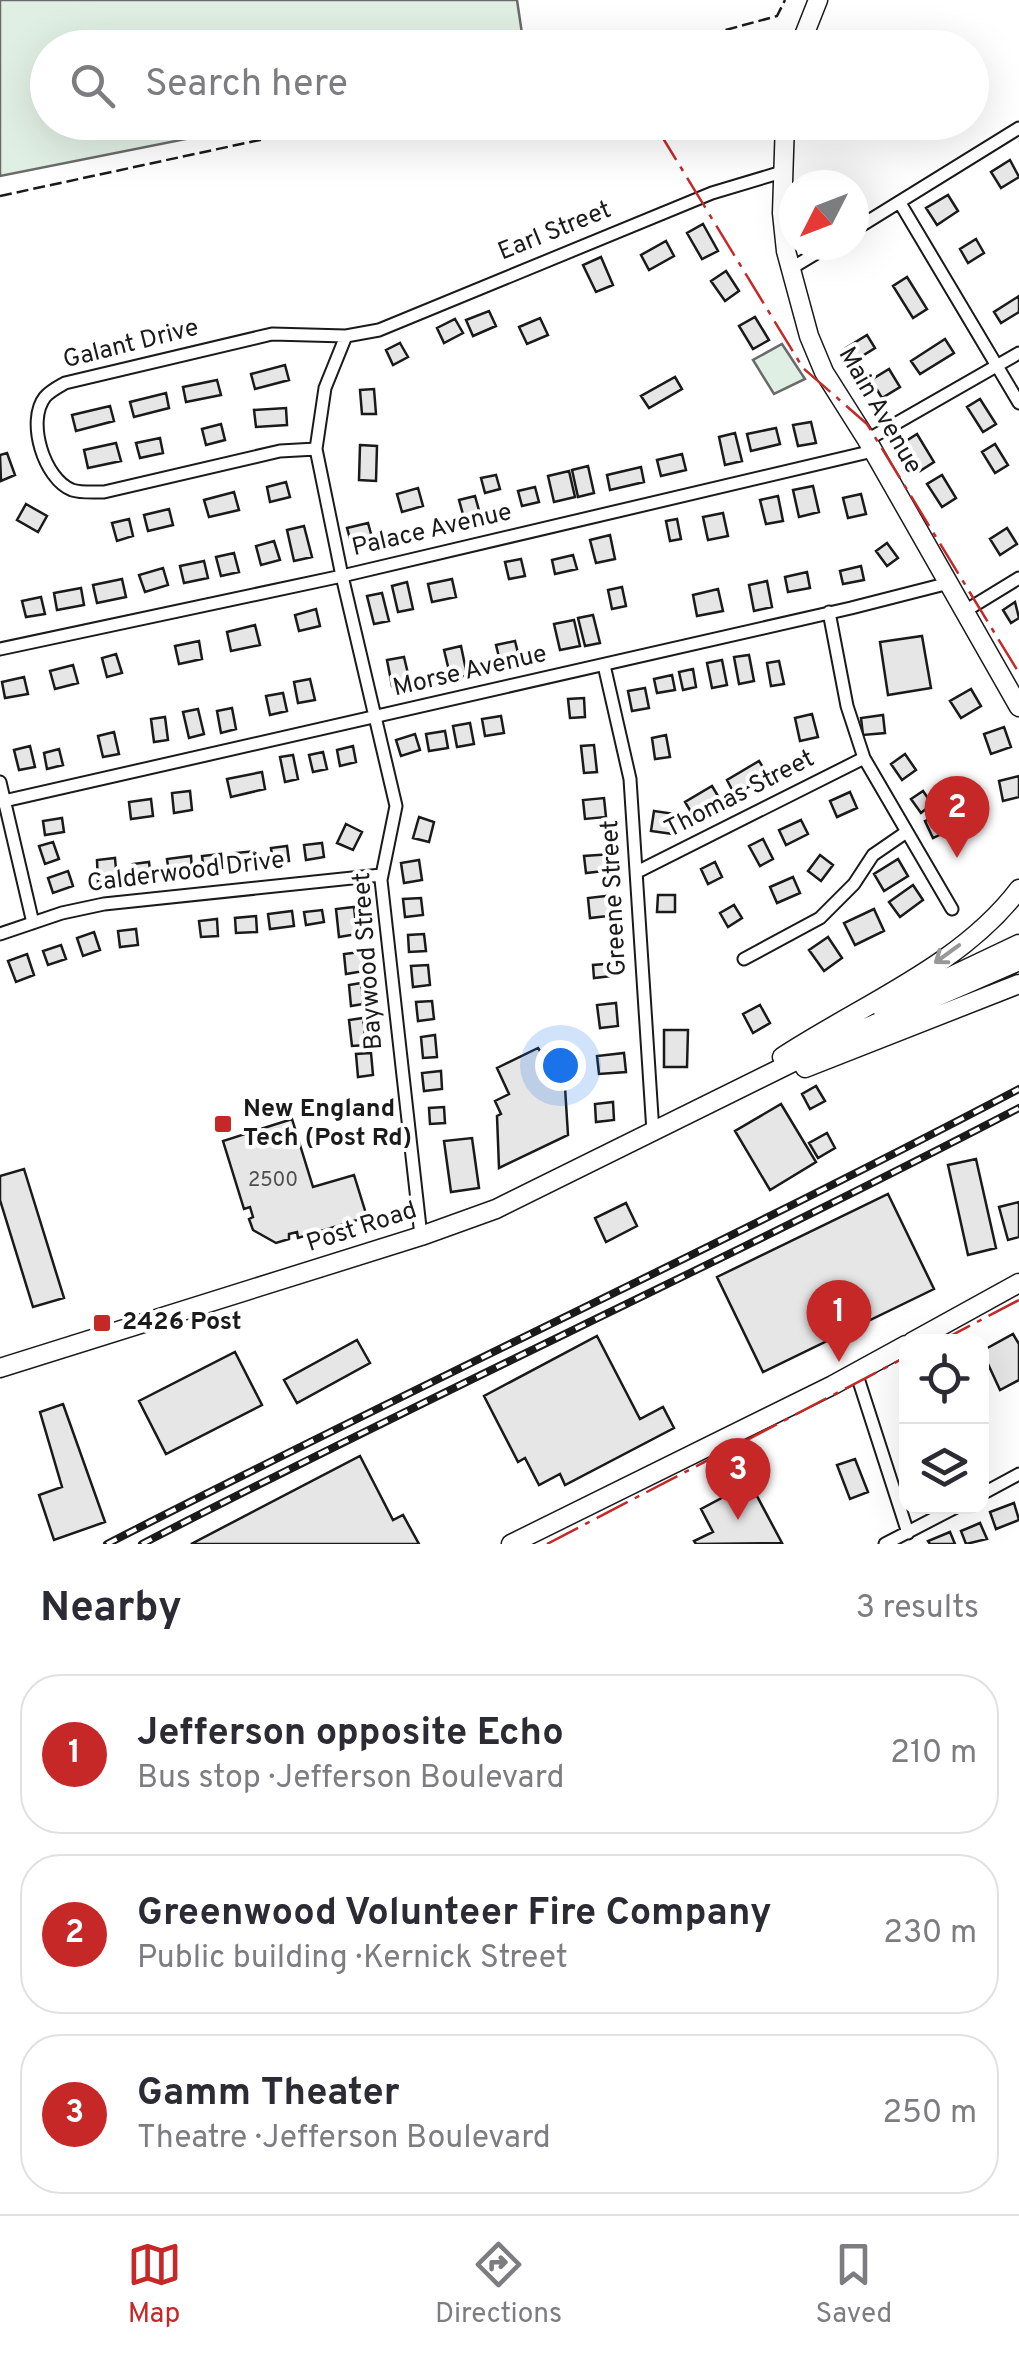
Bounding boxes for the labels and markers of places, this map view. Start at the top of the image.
pin: 2 [924,776,990,858]
place label: New England Tech (Post Rd) [243,1094,412,1155]
marker: New England Tech (Post Rd) [212,1113,234,1135]
pin: 1 [806,1280,872,1362]
place label: 2426 Post [122,1307,242,1339]
marker: 2426 Post [91,1312,113,1334]
pin: 3 [706,1438,770,1520]

